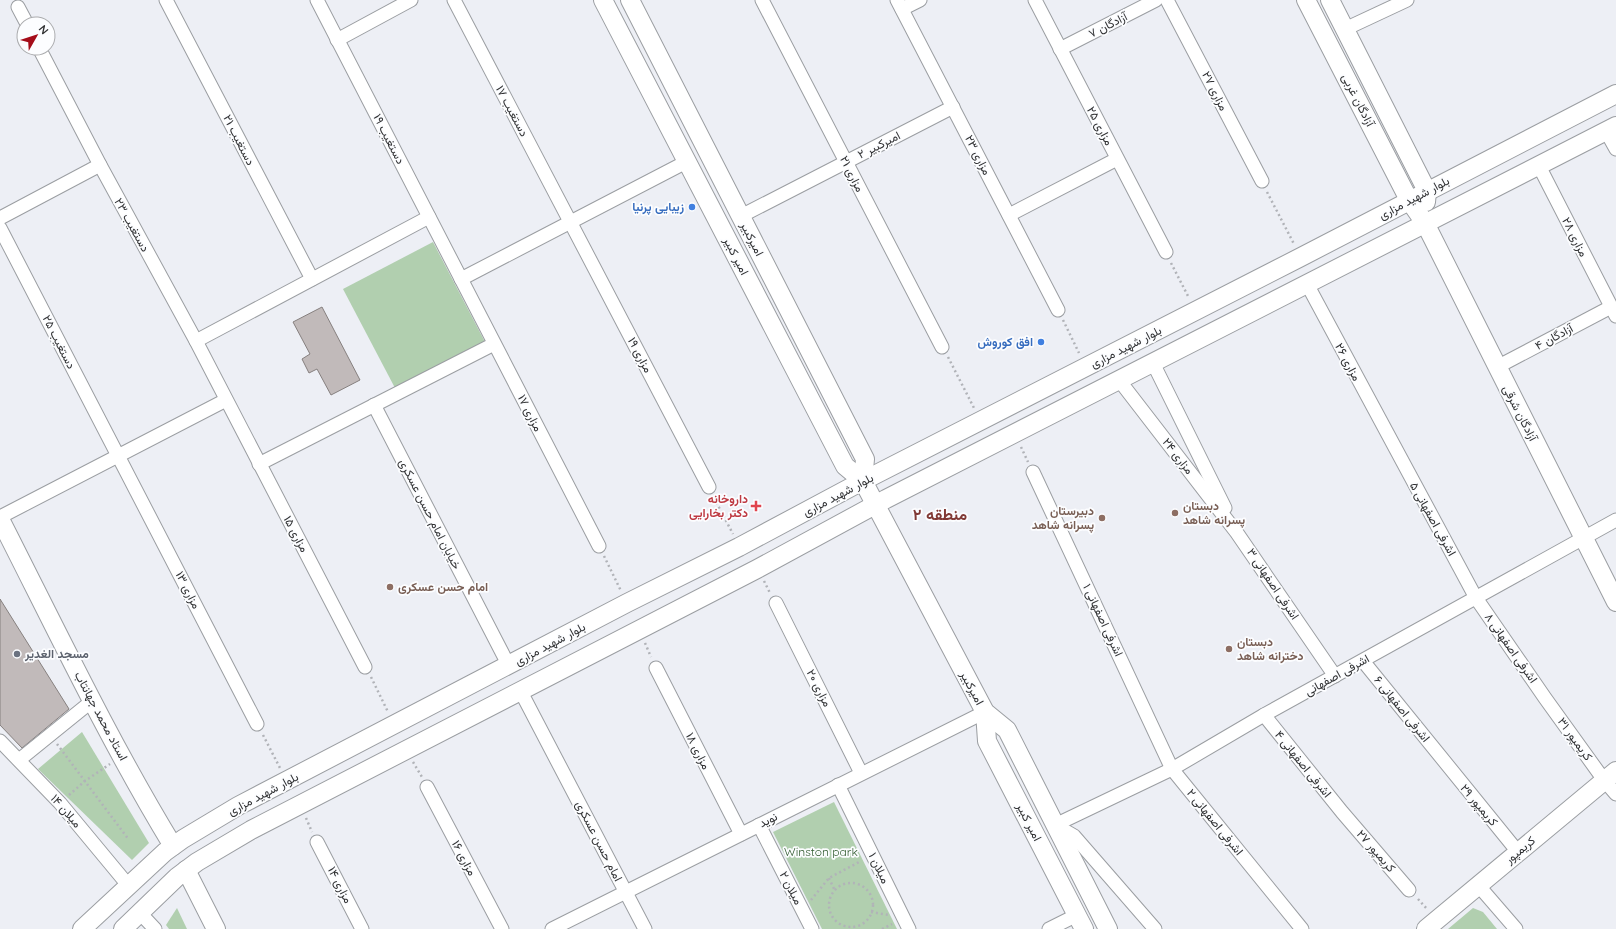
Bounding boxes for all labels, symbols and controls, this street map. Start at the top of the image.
street label: آزادگان ۷ [1086,8,1131,42]
north arrow [16,16,56,56]
text: N [36,22,52,37]
street label: مزاری ۲۷ [1198,69,1232,113]
street label: آزادگان غربی [1338,71,1379,130]
street label: دستغیب ۱۷ [493,83,532,139]
street label: مزاری ۲۵ [1083,104,1117,148]
street label: دستغیب ۱۹ [370,111,409,167]
street label: دستغیب ۲۱ [220,112,259,168]
street label: امیرکبیر ۲ [855,127,903,163]
street label: مزاری ۲۳ [961,132,995,178]
street label: مزاری ۲۱ [836,153,868,195]
street label: بلوار شهید مزاری [1376,173,1452,223]
street label: دستغیب ۲۳ [111,195,154,255]
place label: زیبایی پرنیا [632,199,684,215]
marker: زیبایی پرنیا [687,202,697,212]
street label: مزاری ۲۸ [1558,215,1592,259]
street label: امیرکبیر [736,218,767,259]
street label: امیر کبیر [719,233,752,278]
street label: دستغیب ۲۵ [39,312,80,371]
street label: آزادگان ۴ [1532,320,1577,354]
street label: بلوار شهید مزاری [1088,322,1164,372]
street label: مزاری ۱۹ [624,334,656,376]
place label: افق کوروش [978,334,1033,350]
marker: افق کوروش [1036,337,1046,347]
street label: مزاری ۲۶ [1331,340,1365,384]
street label: آزادگان شرقی [1499,382,1541,445]
street label: مزاری ۱۷ [514,392,546,434]
street label: مزاری ۲۴ [1159,435,1197,477]
street label: خیابان امام حسن عسکری [395,456,465,572]
street label: بلوار شهید مزاری [800,470,876,520]
street label: اشرفی اصفهانی ۵ [1406,479,1460,559]
place label: داروخانه دکتر بخارایی [689,491,748,521]
place label: دبستان پسرانه شاهد [1183,498,1245,528]
marker: داروخانه دکتر بخارایی [751,501,761,511]
place label: دبیرستان پسرانه شاهد [1032,503,1094,533]
district label: منطقه ۲ [913,504,968,524]
marker: دبستان پسرانه شاهد [1170,508,1180,518]
street label: مزاری ۱۵ [280,513,312,555]
marker: دبیرستان پسرانه شاهد [1097,513,1107,523]
street label: اشرفی اصفهانی ۳ [1243,545,1303,623]
street label: مزاری ۱۳ [172,568,204,612]
place label: امام حسن عسکری [398,579,488,595]
street label: اشرفی اصفهانی ۱ [1079,581,1127,659]
marker: امام حسن عسکری [385,582,395,592]
street label: اشرفی اصفهانی ۸ [1481,610,1541,686]
street label: بلوار شهید مزاری [512,619,588,669]
place label: دبستان دخترانه شاهد [1237,634,1304,664]
marker: دبستان دخترانه شاهد [1224,644,1234,654]
place label: مسجد الغدیر [24,646,89,662]
marker: مسجد الغدیر [12,649,22,659]
street label: اشرفی اصفهانی [1302,651,1372,699]
street label: مزاری ۲۰ [803,666,835,710]
street label: امیرکبیر [956,667,988,708]
street label: استاد محمد جهانتاب [71,669,131,763]
street label: اشرفی اصفهانی ۶ [1370,673,1434,745]
street label: کریمپور ۳۱ [1554,714,1596,764]
street label: اشرفی اصفهانی ۴ [1271,727,1335,801]
street label: مزاری ۱۸ [682,730,714,772]
street label: بلوار شهید مزاری [225,769,301,819]
street label: کریمپور ۲۹ [1457,781,1501,829]
street label: اشرفی اصفهانی ۲ [1183,785,1247,859]
street label: میلان ۱۴ [48,791,85,831]
street label: امام حسن عسکری [572,798,626,884]
street label: امیر کبیر [1012,799,1045,844]
street label: نوید [756,809,780,831]
street label: کریمپور ۲۷ [1353,826,1399,876]
street label: کریمپور [1501,833,1539,868]
street label: مزاری ۱۶ [448,837,480,879]
park label: Winston park [784,844,858,859]
street label: میلان ۱ [866,850,893,886]
street label: مزاری ۱۴ [324,864,356,906]
street label: میلان ۲ [777,868,806,907]

